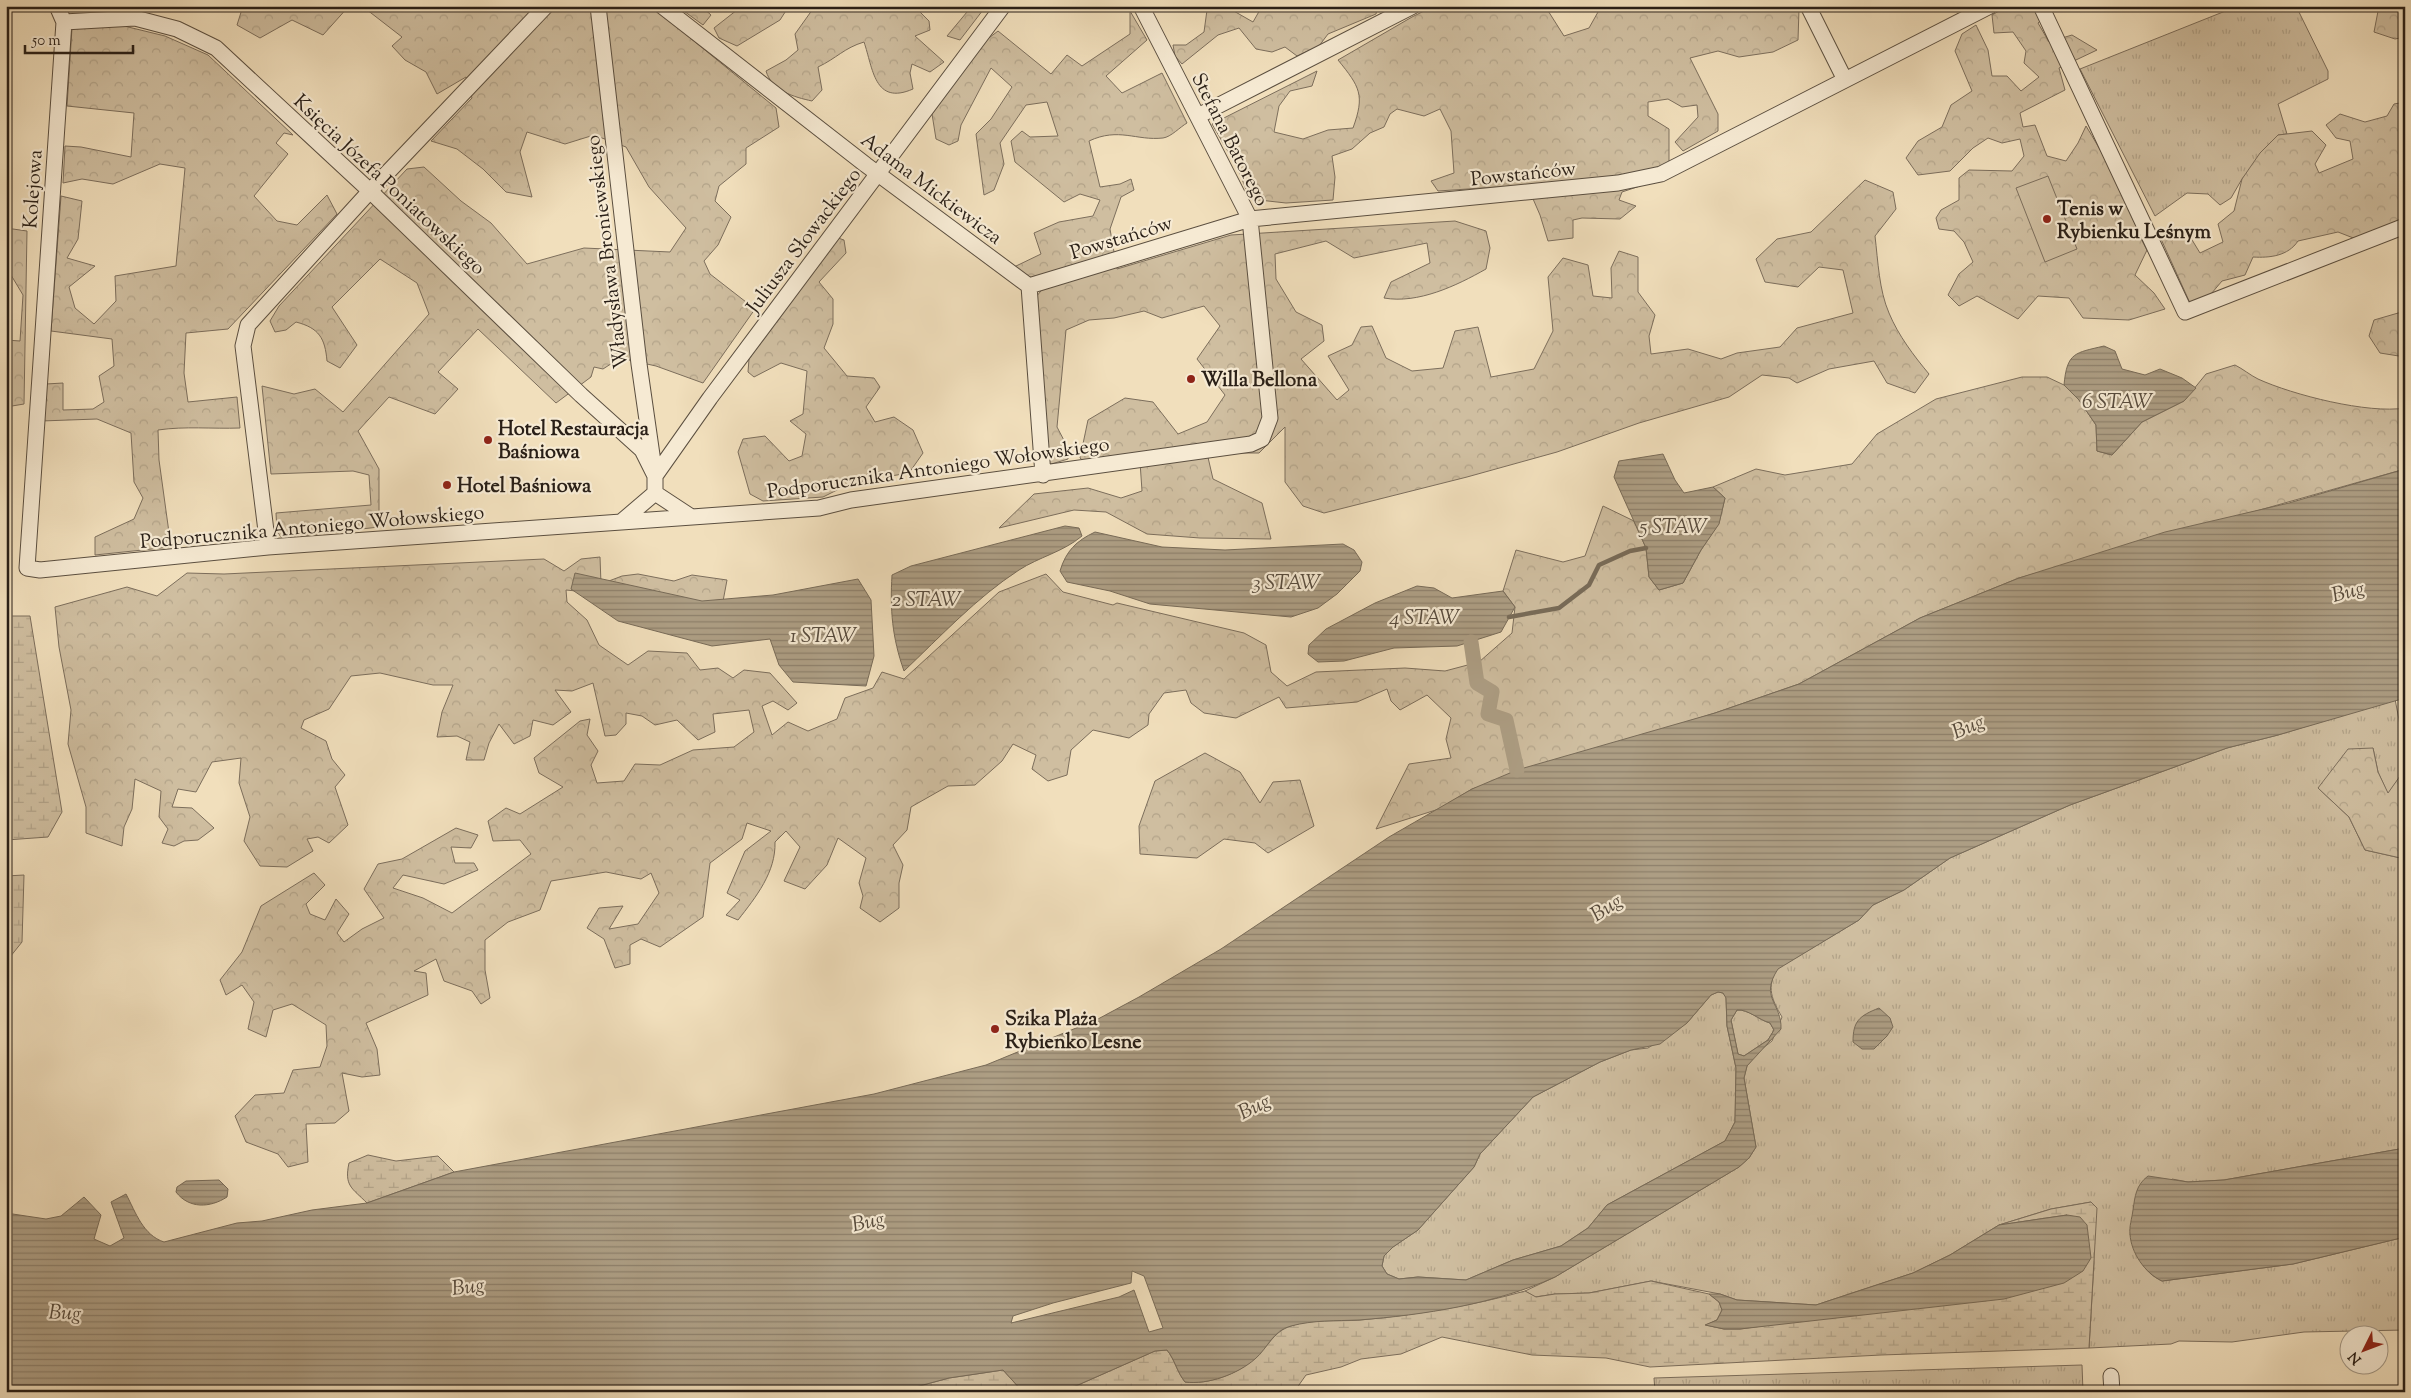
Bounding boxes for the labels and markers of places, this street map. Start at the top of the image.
place label: Tenis w Rybienku Leśnym [2057,196,2211,248]
marker: Tenis w Rybienku Leśnym [2041,213,2053,225]
place label: Willa Bellona [1201,367,1318,396]
marker: Willa Bellona [1185,373,1197,385]
place label: Hotel Restauracja Baśniowa [498,416,650,468]
marker: Hotel Restauracja Baśniowa [482,434,494,446]
place label: Hotel Baśniowa [457,473,592,502]
marker: Hotel Baśniowa [441,479,453,491]
place label: Szika Plaża Rybienko Lesne [1005,1006,1142,1058]
marker: Szika Plaża Rybienko Lesne [989,1023,1001,1035]

